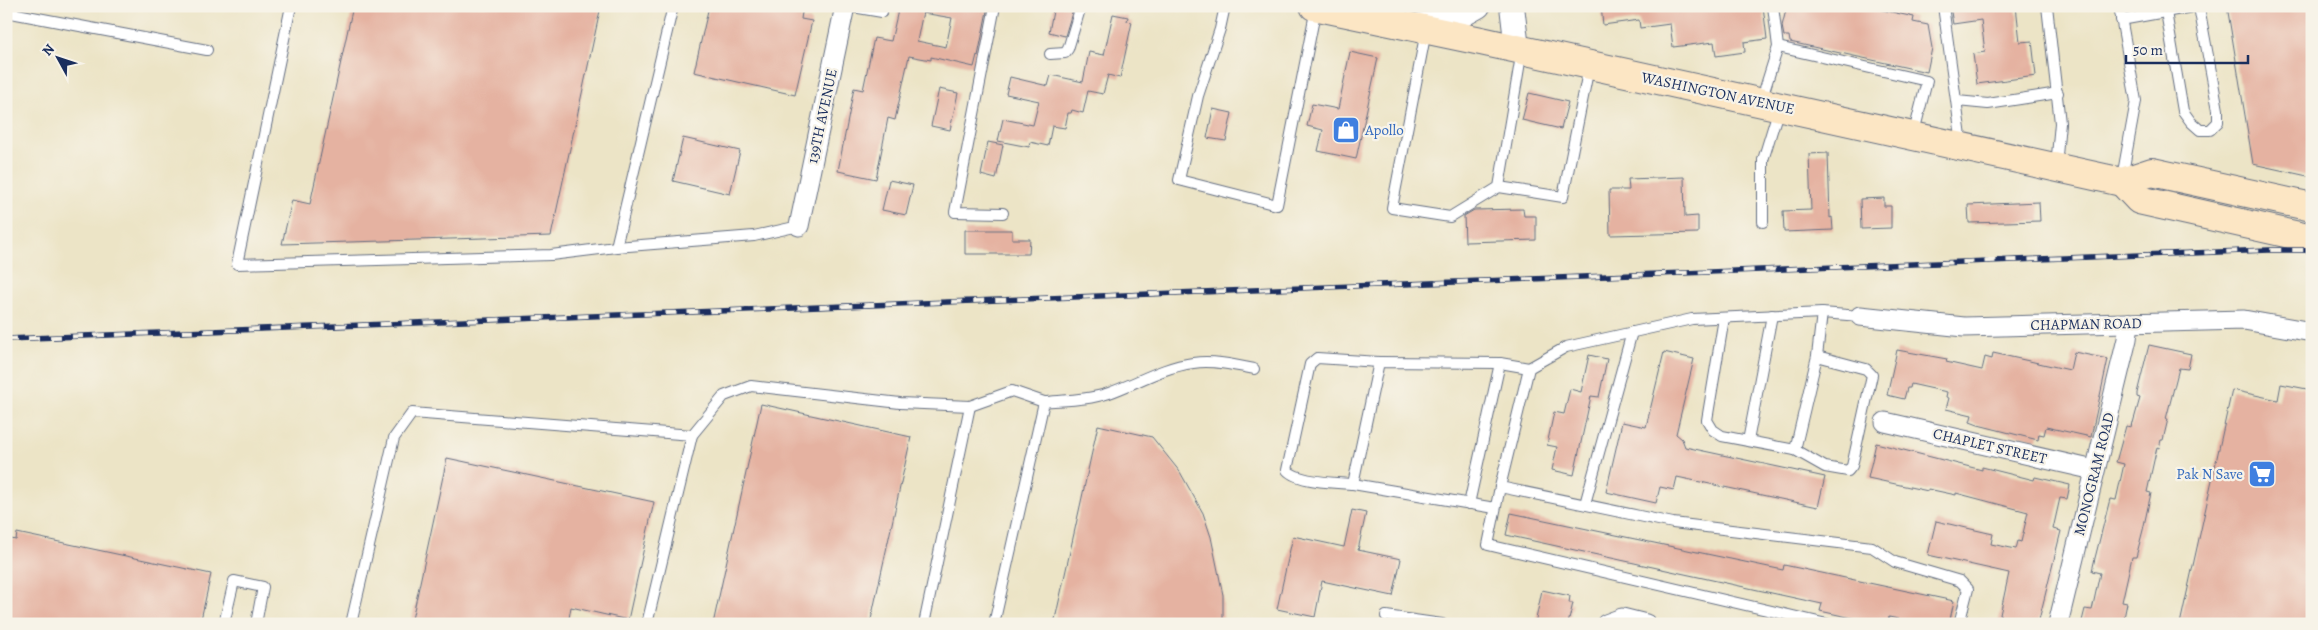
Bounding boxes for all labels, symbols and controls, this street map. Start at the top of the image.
north arrow [32,32,82,82]
scale bar [2126,32,2248,64]
text: N [38,40,59,60]
text: 50 m [2133,40,2163,60]
street label: 139TH AVENUE [802,67,842,165]
street label: WASHINGTON AVENUE [1639,67,1796,119]
shop icon: Apollo [1331,115,1361,145]
place label: Apollo [1364,120,1404,140]
street label: CHAPMAN ROAD [2030,313,2142,335]
street label: MONOGRAM ROAD [2069,410,2119,538]
street label: CHAPLET STREET [1931,423,2050,469]
supermarket icon: Pak N Save [2247,459,2277,489]
place label: Pak N Save [2176,464,2243,484]

